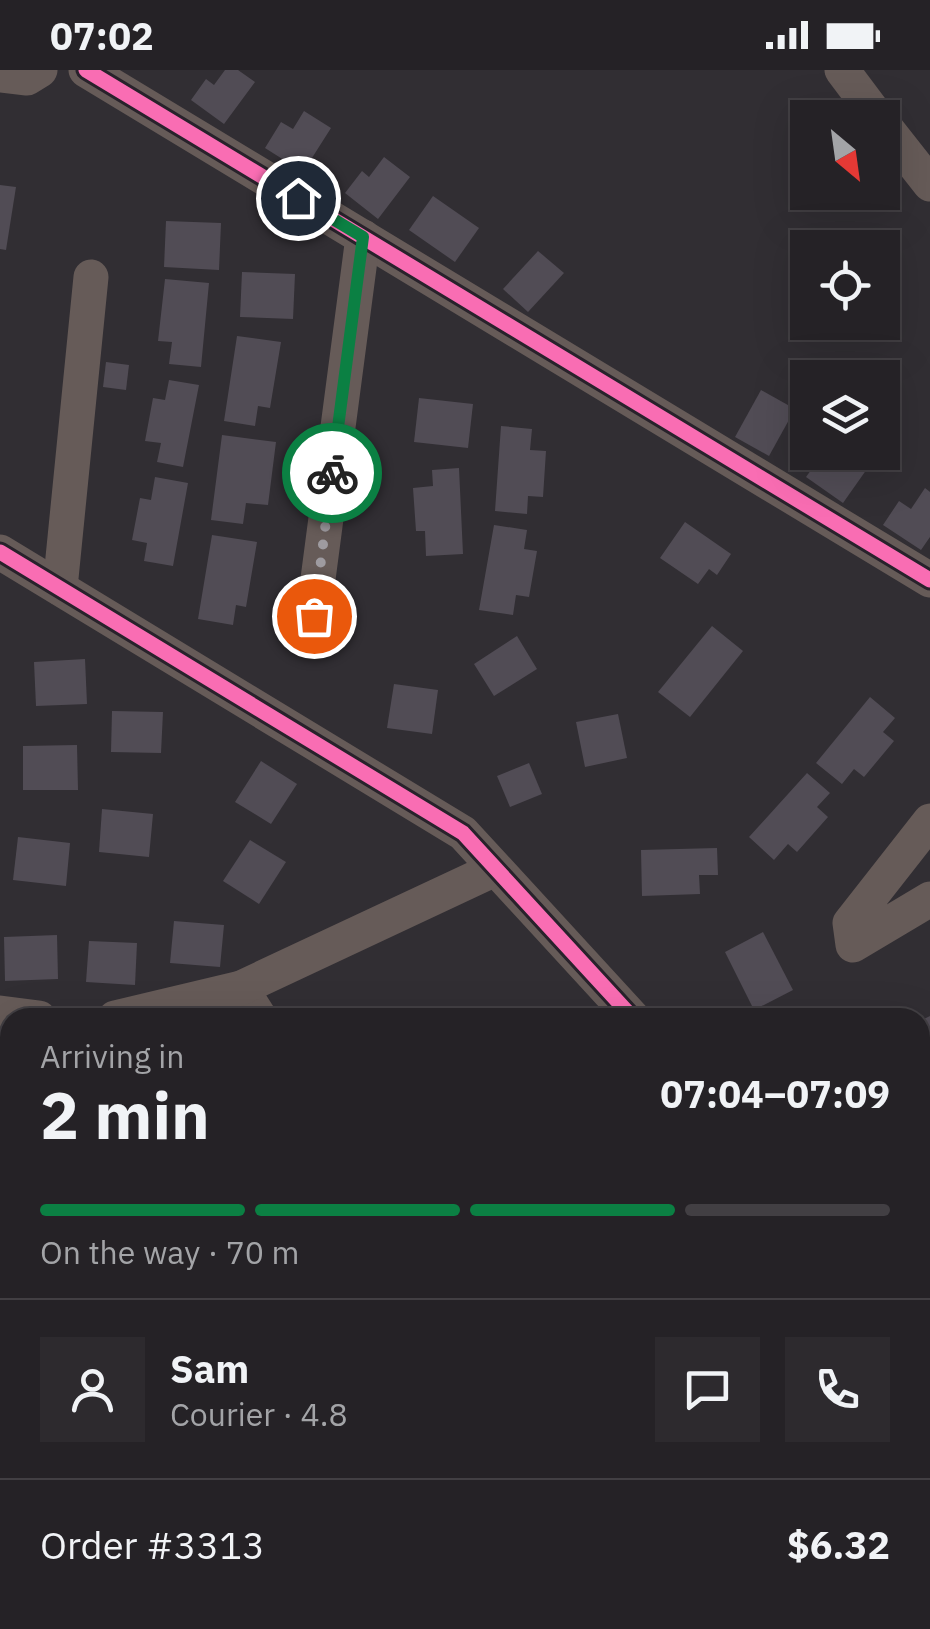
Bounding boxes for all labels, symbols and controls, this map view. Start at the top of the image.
text: 07:02 [50,11,154,60]
north arrow [790,100,900,210]
map controls [790,100,900,470]
pin [256,156,341,241]
icon: home [271,171,326,226]
button: locate [790,230,900,340]
button: layers [790,360,900,470]
courier [282,423,382,523]
icon: bike [305,446,360,501]
pin [272,574,357,659]
icon: bag [287,589,342,644]
text: Arriving in [40,1035,185,1077]
text: 07:04–07:09 [660,1069,890,1118]
text: 2 min [40,1072,210,1157]
text: On the way · 70 m [40,1231,300,1273]
button: person [40,1337,145,1442]
button: chat [655,1337,760,1442]
button: phone [785,1337,890,1442]
text: Sam [170,1344,249,1393]
text: Courier · 4.8 [170,1393,348,1435]
text: Order #3313 [40,1520,265,1569]
text: $6.32 [787,1520,890,1569]

